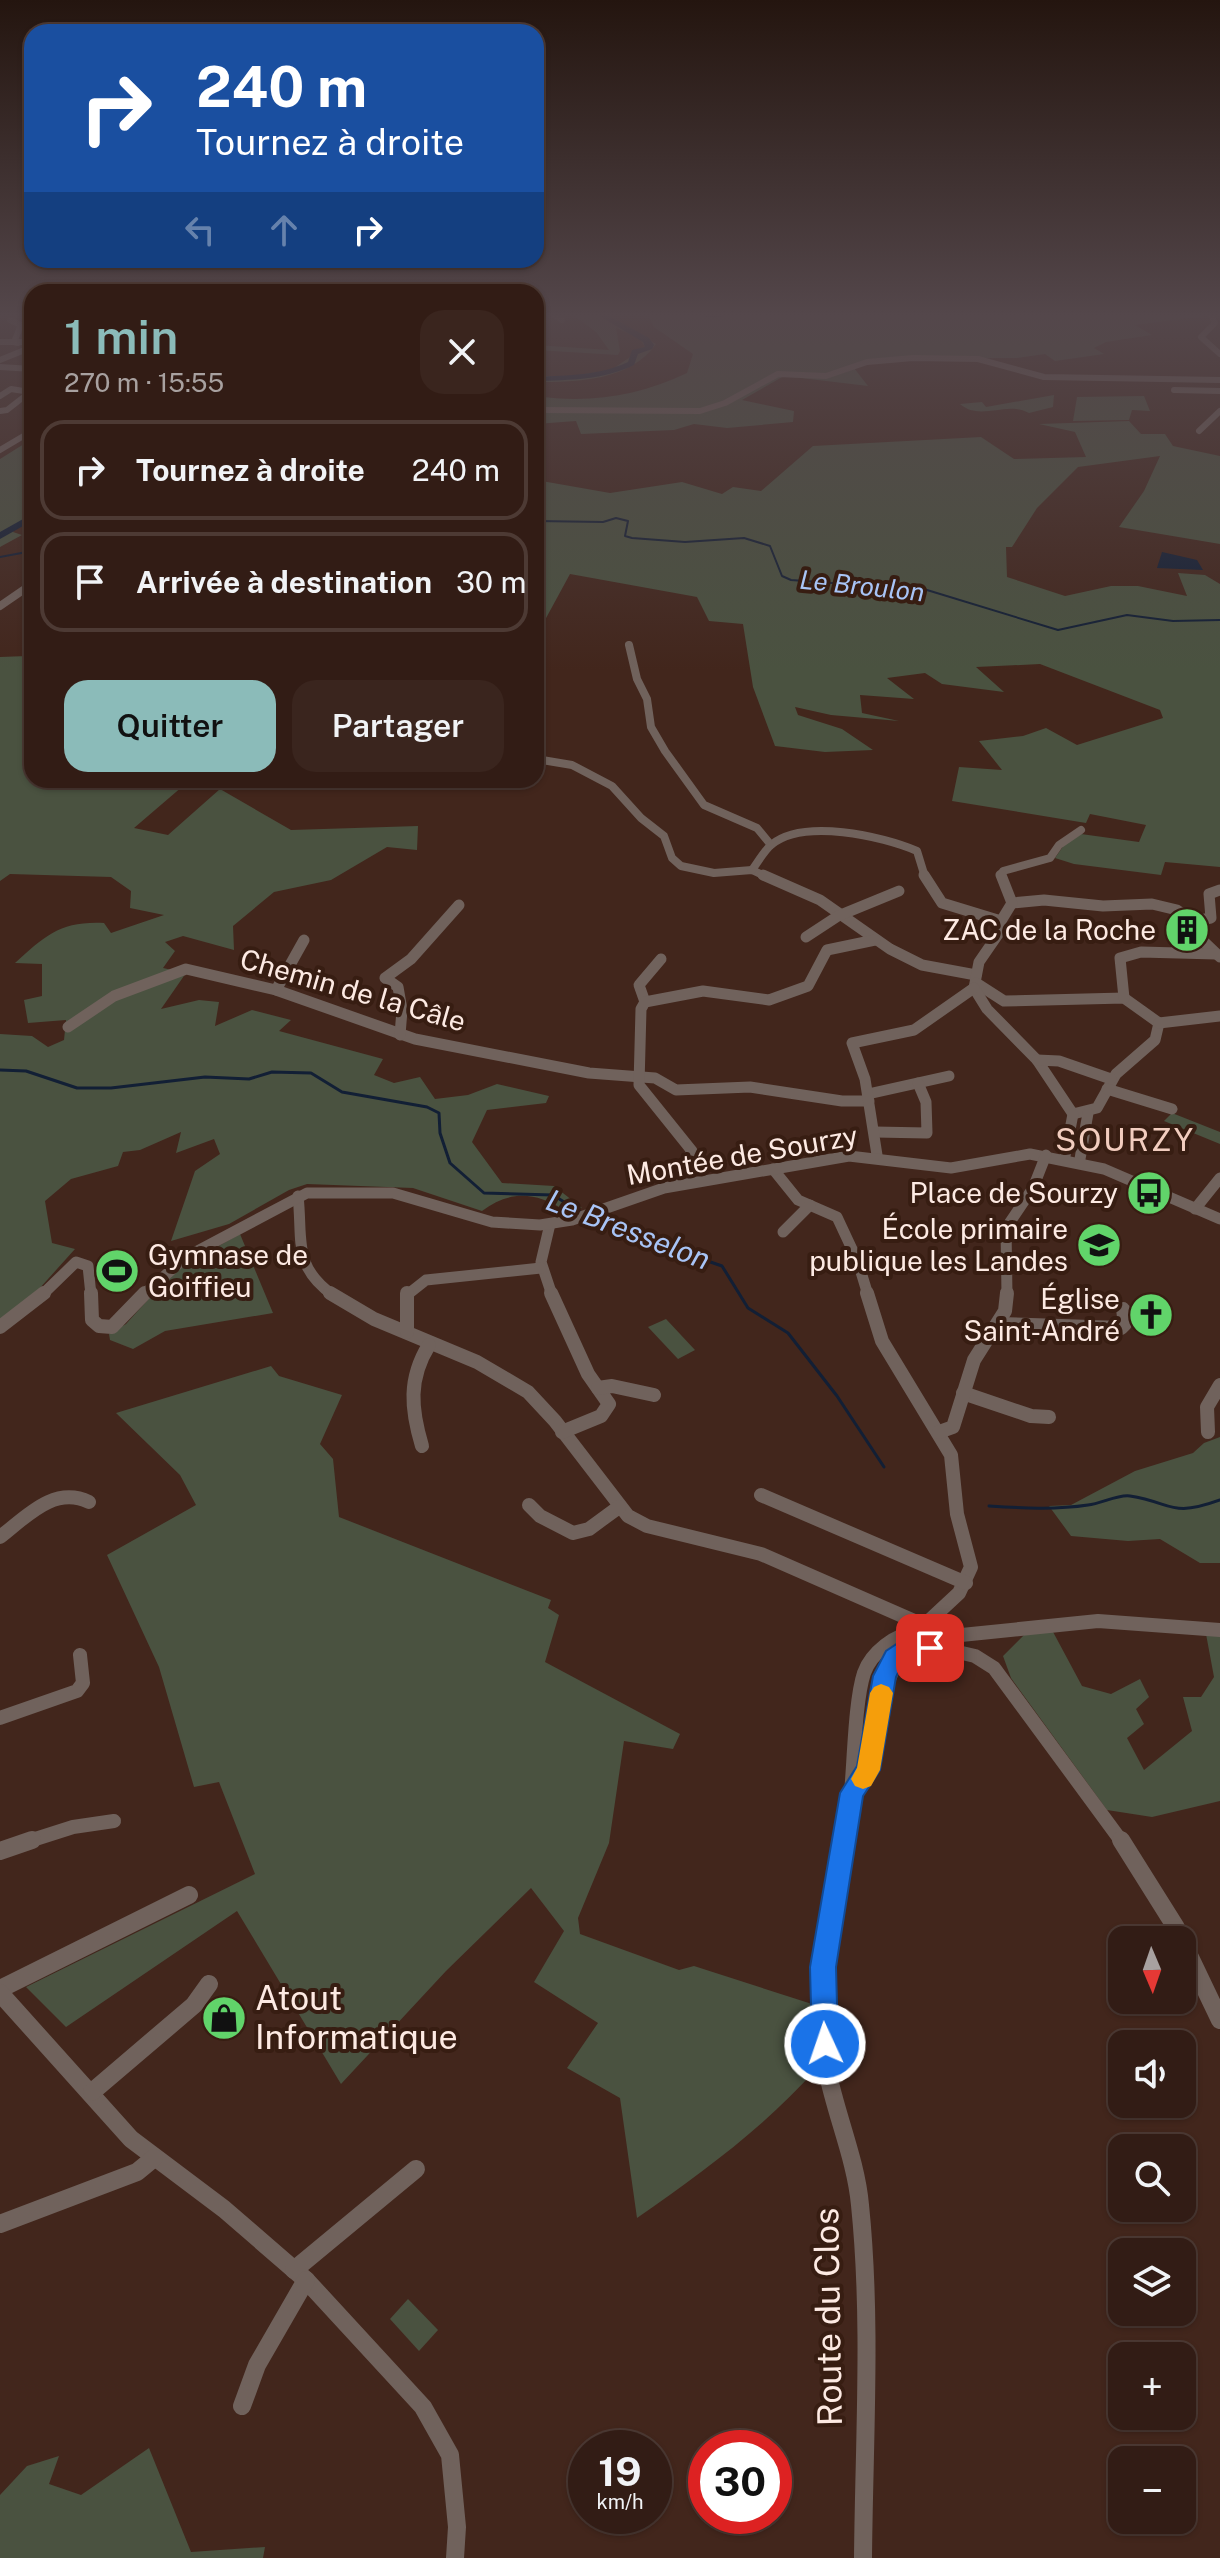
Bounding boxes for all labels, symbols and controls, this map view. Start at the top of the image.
text: 240 m [196,54,367,120]
icon: right [64,56,168,160]
text: Tournez à droite [196,121,464,163]
icon: left [178,208,222,252]
icon: ahead [262,208,306,252]
icon: right [346,208,390,252]
text: 1 min [64,308,178,365]
button: close [420,310,504,394]
text: 270 m · 15:55 [64,367,224,398]
icon: right [68,448,112,492]
text: Tournez à droite [136,452,365,488]
text: 240 m [412,452,500,488]
icon: arrive [68,560,112,604]
text: Arrivée à destination [136,564,432,600]
text: 30 m [456,564,526,600]
water label: Le Broulon [798,564,926,607]
button: Quitter [64,680,276,772]
button: Partager [292,680,504,772]
building icon: ZAC de la Roche [1163,906,1211,954]
place label: ZAC de la Roche [942,913,1156,946]
street label: Chemin de la Câle [236,942,470,1038]
street label: Montée de Sourzy [624,1118,860,1191]
district label: SOURZY [1055,1121,1195,1158]
bus stop icon: Place de Sourzy [1125,1169,1173,1217]
place label: Place de Sourzy [910,1176,1118,1209]
water label: Le Bresselon [541,1181,715,1277]
place label: École primaire publique les Landes [809,1212,1068,1277]
school or university icon: École primaire publique les Landes [1075,1221,1123,1269]
place label: Gymnase de Goiffieu [148,1238,308,1303]
sports icon: Gymnase de Goiffieu [93,1247,141,1295]
place label: Église Saint-André [964,1282,1120,1347]
church icon: Église Saint-André [1127,1291,1175,1339]
pin [896,1614,964,1682]
icon: arrive [908,1626,952,1670]
north arrow [1108,1926,1196,2014]
map controls [1108,1926,1196,2534]
place label: Atout Informatique [255,1978,458,2057]
shop icon: Atout Informatique [200,1994,248,2042]
position arrow [783,2002,867,2086]
button: sound [1108,2030,1196,2118]
button: search [1108,2134,1196,2222]
street label: Route du Clos [806,2207,850,2427]
button: layers [1108,2238,1196,2326]
button: + [1108,2342,1196,2430]
speed limit sign: 30 [688,2430,792,2534]
button: − [1108,2446,1196,2534]
text: 19 [598,2448,642,2495]
text: km/h [596,2490,644,2514]

